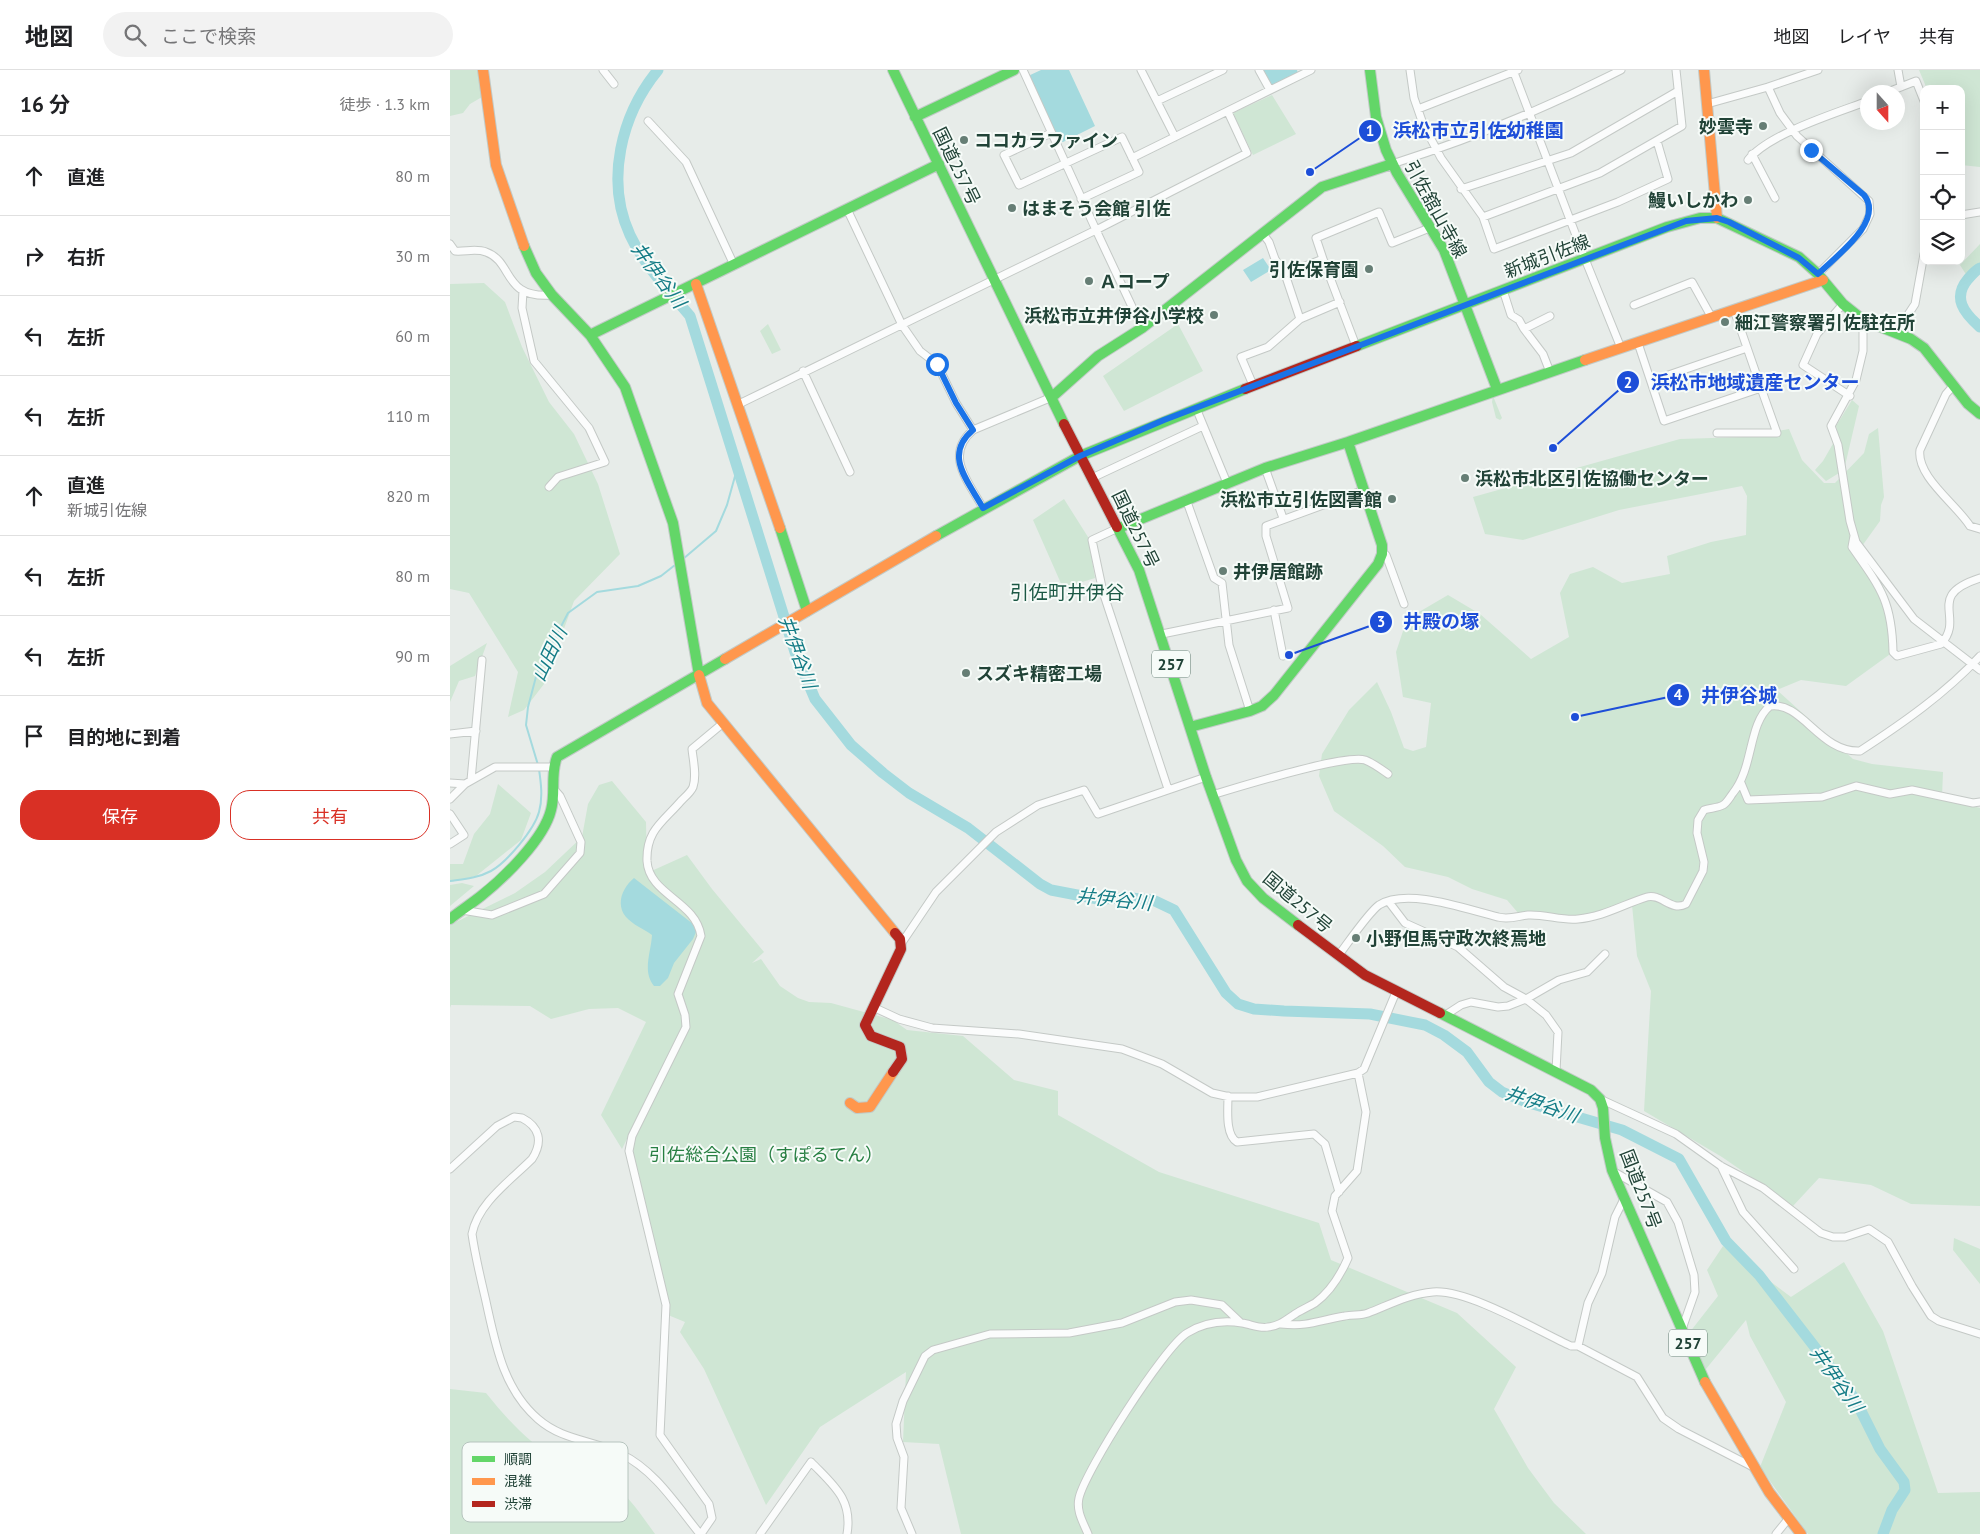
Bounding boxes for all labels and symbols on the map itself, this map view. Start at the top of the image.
north arrow [1860,85,1905,130]
callout: 浜松市立引佐幼稚園 [1357,114,1573,148]
place label: 妙雲寺 [1699,115,1753,138]
text: 浜松市立引佐幼稚園 [1392,118,1564,142]
marker: 妙雲寺 [1757,120,1769,132]
text: 1 [1366,121,1374,140]
street label: 国道257号 [928,123,986,209]
place label: ココカラファイン [974,129,1118,152]
marker: ココカラファイン [958,134,970,146]
route end [1800,139,1823,162]
street label: 引佐舘山寺線 [1400,156,1472,262]
place label: 鰻いしかわ [1648,189,1738,212]
marker: 鰻いしかわ [1742,194,1754,206]
place label: はまそう会館 引佐 [1022,197,1171,220]
marker: はまそう会館 引佐 [1006,202,1018,214]
street label: 新城引佐線 [1501,229,1593,283]
water label: 井伊谷川 [627,237,693,314]
place label: 引佐保育園 [1269,258,1359,281]
marker: 引佐保育園 [1363,263,1375,275]
place label: Ａコープ [1099,270,1170,293]
marker: Ａコープ [1083,275,1095,287]
place label: 浜松市立井伊谷小学校 [1024,304,1204,327]
marker: 浜松市立井伊谷小学校 [1208,309,1220,321]
place label: 細江警察署引佐駐在所 [1735,311,1915,334]
marker: 細江警察署引佐駐在所 [1719,316,1731,328]
route start [926,353,949,376]
callout: 浜松市地域遺産センター [1616,365,1870,399]
text: 浜松市地域遺産センター [1650,370,1860,394]
text: 2 [1624,373,1632,392]
place label: 浜松市北区引佐協働センター [1475,467,1709,490]
marker: 浜松市北区引佐協働センター [1459,472,1471,484]
street label: 国道257号 [1107,486,1165,572]
place label: 浜松市立引佐図書館 [1220,488,1382,511]
marker: 浜松市立引佐図書館 [1386,493,1398,505]
place label: 井伊居館跡 [1233,560,1323,583]
marker: 井伊居館跡 [1217,565,1229,577]
district label: 引佐町井伊谷 [1010,580,1124,604]
callout: 井殿の塚 [1368,605,1489,639]
text: 井殿の塚 [1403,609,1479,633]
water label: 井伊谷川 [774,612,823,694]
text: 3 [1377,612,1385,631]
water label: 山田川 [526,621,573,685]
road number: 257 [1152,650,1190,678]
place label: スズキ精密工場 [976,662,1102,685]
marker: スズキ精密工場 [960,667,972,679]
callout: 井伊谷城 [1666,678,1787,712]
text: 井伊谷城 [1701,683,1777,707]
text: 4 [1674,685,1683,704]
street label: 国道257号 [1259,866,1337,938]
water label: 井伊谷川 [1075,883,1155,915]
place label: 小野但馬守政次終焉地 [1366,927,1546,950]
marker: 小野但馬守政次終焉地 [1350,932,1362,944]
water label: 井伊谷川 [1502,1080,1584,1128]
park label: 引佐総合公園（すぽるてん） [649,1143,883,1166]
street label: 国道257号 [1615,1146,1667,1232]
road number: 257 [1669,1330,1707,1356]
water label: 井伊谷川 [1805,1341,1870,1419]
legend [462,1442,628,1522]
text: 順調 [504,1450,532,1468]
text: 混雑 [504,1472,532,1490]
text: 渋滞 [504,1495,532,1513]

